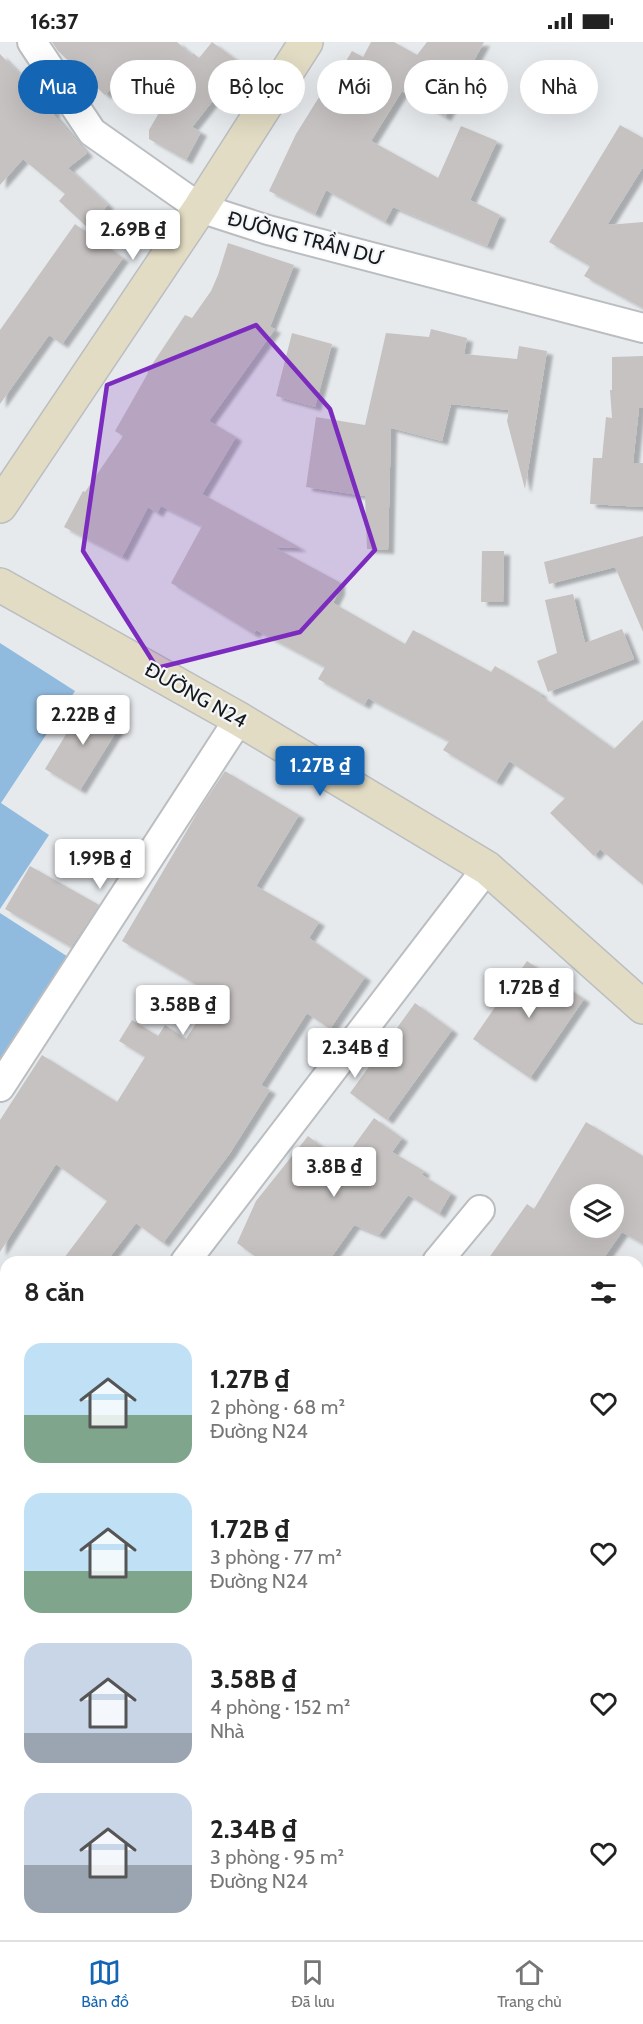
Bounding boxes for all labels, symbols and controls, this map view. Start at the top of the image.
text: 16:37 [30,8,78,35]
chip: Mua [18,60,98,114]
chip: Thuê [110,60,196,114]
chip: Bộ lọc [208,60,305,114]
chip: Mới [317,60,392,114]
chip: Căn hộ [404,60,508,114]
chip: Nhà [520,60,598,114]
street label: ĐƯỜNG TRẦN DƯ [225,204,387,271]
pin: 2.69B ₫ [78,210,188,261]
text: 2.69B ₫ [100,217,166,241]
street label: ĐƯỜNG N24 [141,657,251,733]
pin: 2.22B ₫ [28,695,138,746]
text: 2.22B ₫ [51,702,115,726]
pin: 1.27B ₫ [265,746,375,797]
text: 1.27B ₫ [289,753,351,777]
pin: 1.99B ₫ [45,839,155,890]
text: 1.99B ₫ [69,846,131,870]
pin: 1.72B ₫ [474,968,584,1019]
text: 1.72B ₫ [498,975,560,999]
pin: 3.58B ₫ [128,985,238,1036]
text: 3.58B ₫ [150,992,216,1016]
pin: 2.34B ₫ [300,1028,410,1079]
text: 2.34B ₫ [322,1035,388,1059]
pin: 3.8B ₫ [285,1147,383,1198]
text: 3.8B ₫ [306,1154,362,1178]
map controls [570,1184,624,1238]
button: layers [570,1184,624,1238]
text: 8 căn [24,1276,85,1308]
icon: filters [587,1276,620,1309]
text: 1.27B ₫ [210,1363,289,1395]
icon: home [72,1367,144,1439]
icon: heart [587,1387,620,1420]
text: 2 phòng · 68 m² [210,1395,345,1419]
text: Đường N24 [210,1419,308,1443]
text: 1.72B ₫ [210,1513,289,1545]
icon: home [72,1517,144,1589]
icon: heart [587,1537,620,1570]
text: 3 phòng · 77 m² [210,1545,342,1569]
text: Đường N24 [210,1569,308,1593]
text: 3.58B ₫ [210,1663,296,1695]
icon: home [72,1667,144,1739]
icon: heart [587,1687,620,1720]
text: 4 phòng · 152 m² [210,1695,350,1719]
text: Nhà [210,1719,244,1743]
text: 2.34B ₫ [210,1813,297,1845]
icon: home [72,1817,144,1889]
icon: heart [587,1837,620,1870]
text: 3 phòng · 95 m² [210,1845,344,1869]
text: Đường N24 [210,1869,308,1893]
tab: Bản đồ [81,1956,129,2011]
tab: Đã lưu [291,1956,335,2011]
tab: Trang chủ [497,1956,562,2011]

